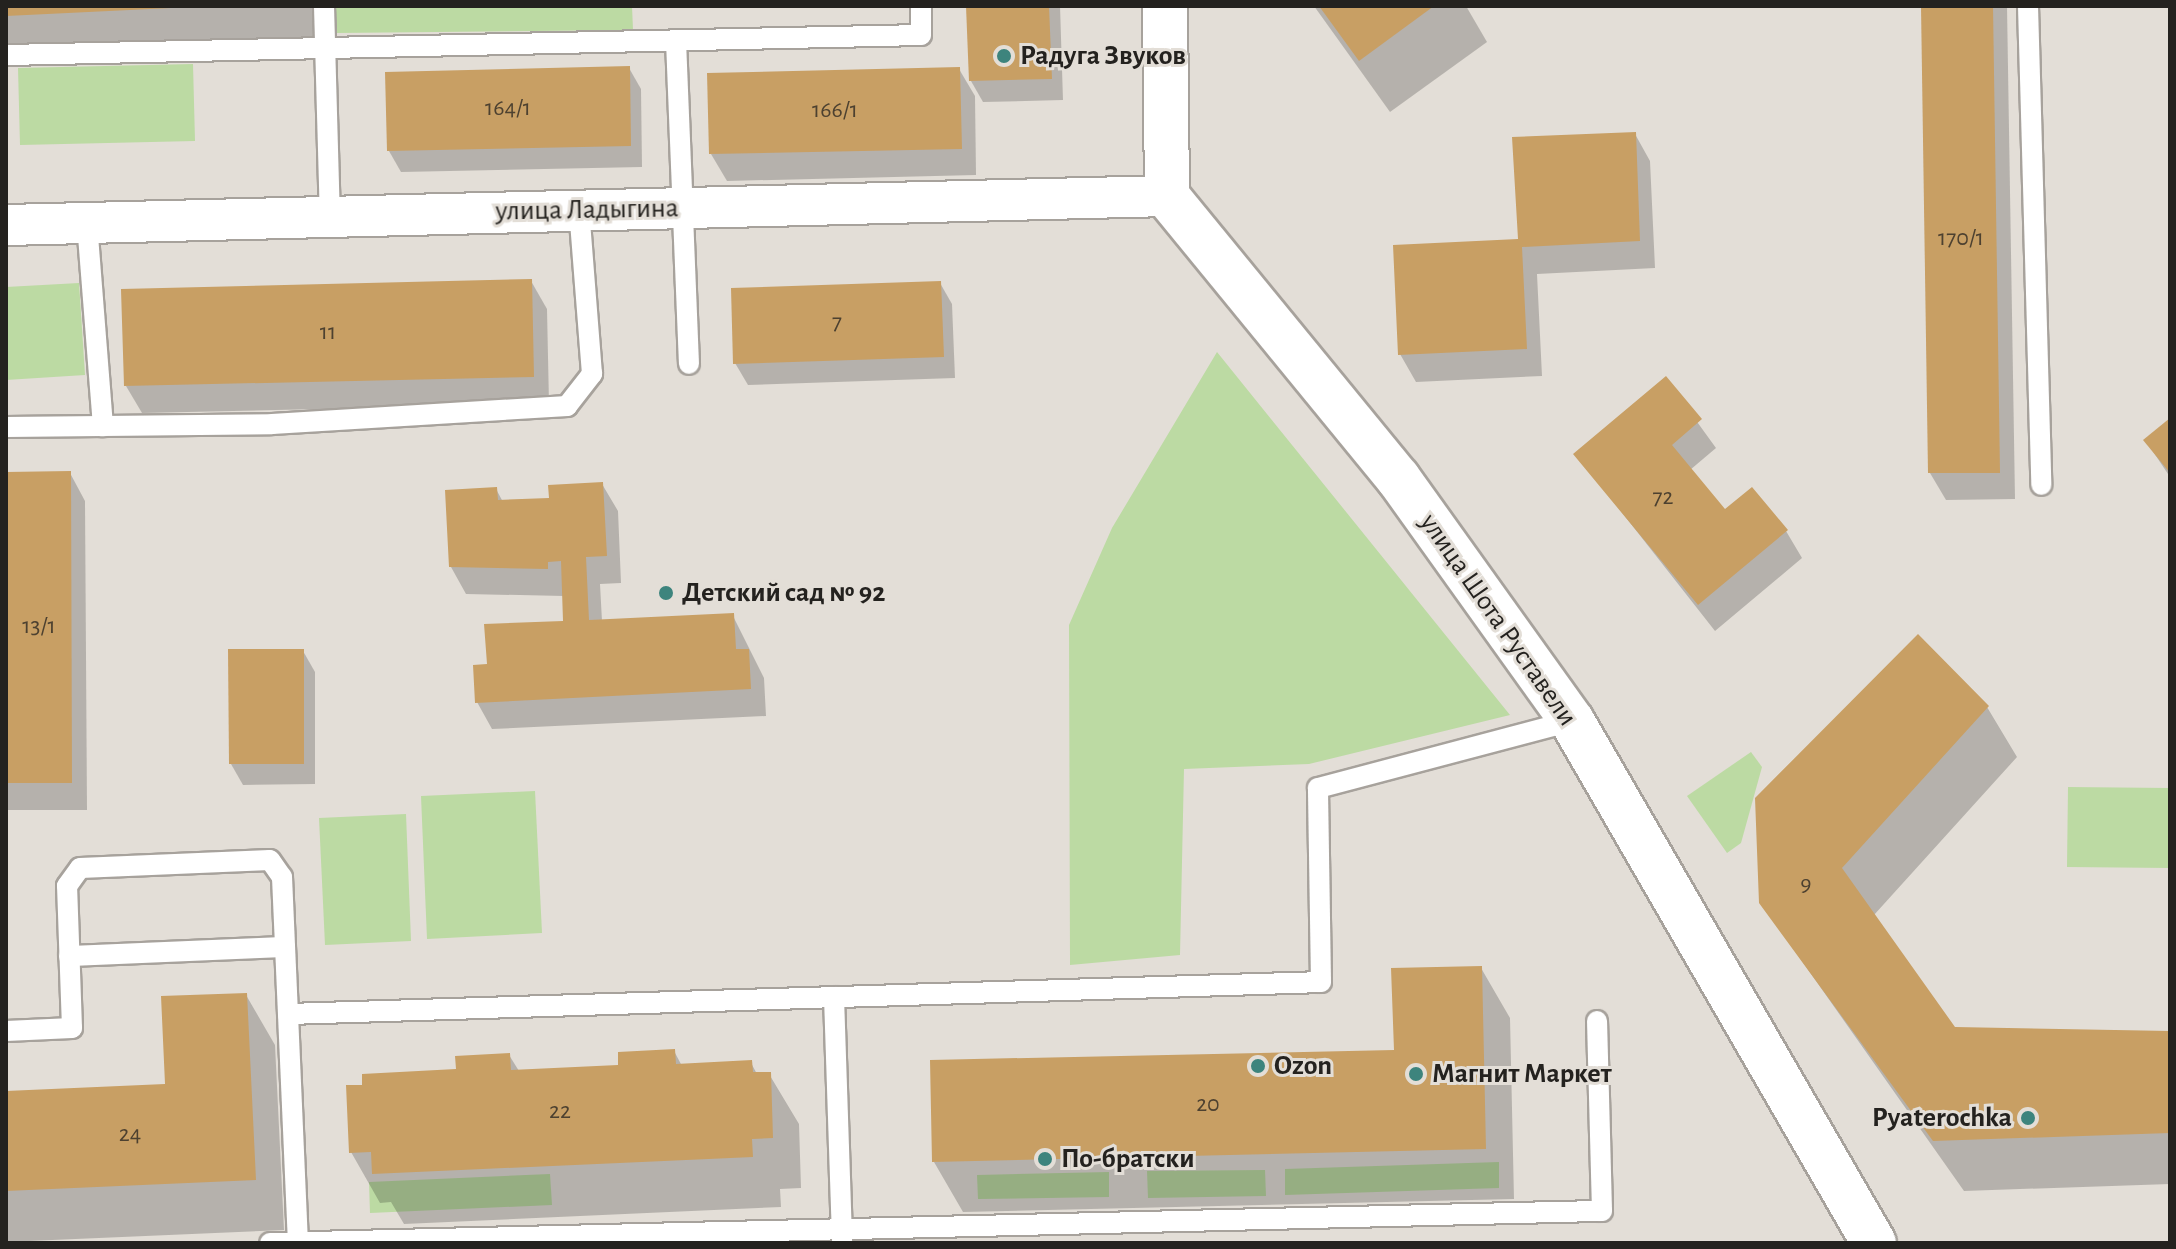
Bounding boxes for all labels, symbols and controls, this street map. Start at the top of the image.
place label: Радуга Звуков [1020,39,1186,73]
marker: Радуга Звуков [995,47,1013,65]
house number: 164/1 [485,95,531,123]
house number: 166/1 [812,97,858,125]
street label: улица Ладыгина [495,192,679,228]
house number: 170/1 [1938,225,1984,253]
house number: 7 [832,309,842,337]
house number: 11 [320,319,336,347]
house number: 72 [1653,484,1673,512]
street label: улица Шота Руставели [1412,507,1584,733]
place label: Детский сад № 92 [682,576,885,610]
marker: Детский сад № 92 [657,584,675,602]
house number: 13/1 [22,613,56,641]
house number: 9 [1800,871,1812,899]
place label: Ozon [1274,1049,1332,1083]
marker: Ozon [1249,1057,1267,1075]
place label: Магнит Маркет [1432,1057,1612,1091]
marker: Магнит Маркет [1407,1065,1425,1083]
house number: 20 [1196,1091,1220,1119]
house number: 22 [549,1098,571,1126]
place label: Pyaterochka [1872,1101,2012,1135]
marker: Pyaterochka [2019,1109,2037,1127]
house number: 24 [119,1121,141,1149]
place label: По-братски [1061,1142,1195,1176]
marker: По-братски [1036,1150,1054,1168]

